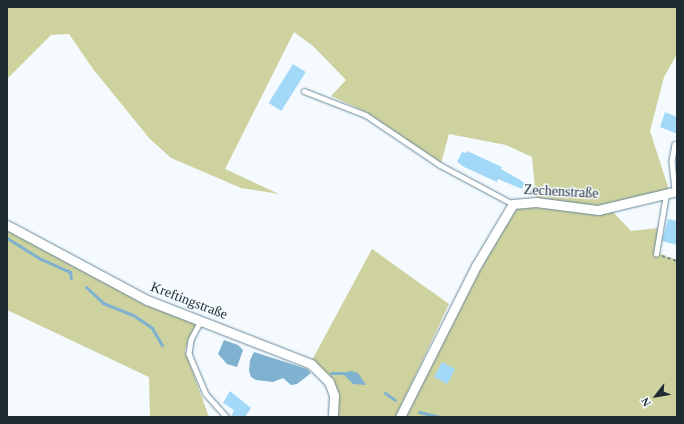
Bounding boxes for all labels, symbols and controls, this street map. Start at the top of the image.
street label: Zechenstraße [523,182,599,202]
street label: Kreftingstraße [148,279,230,323]
north arrow [636,376,676,416]
text: N [639,396,653,409]

